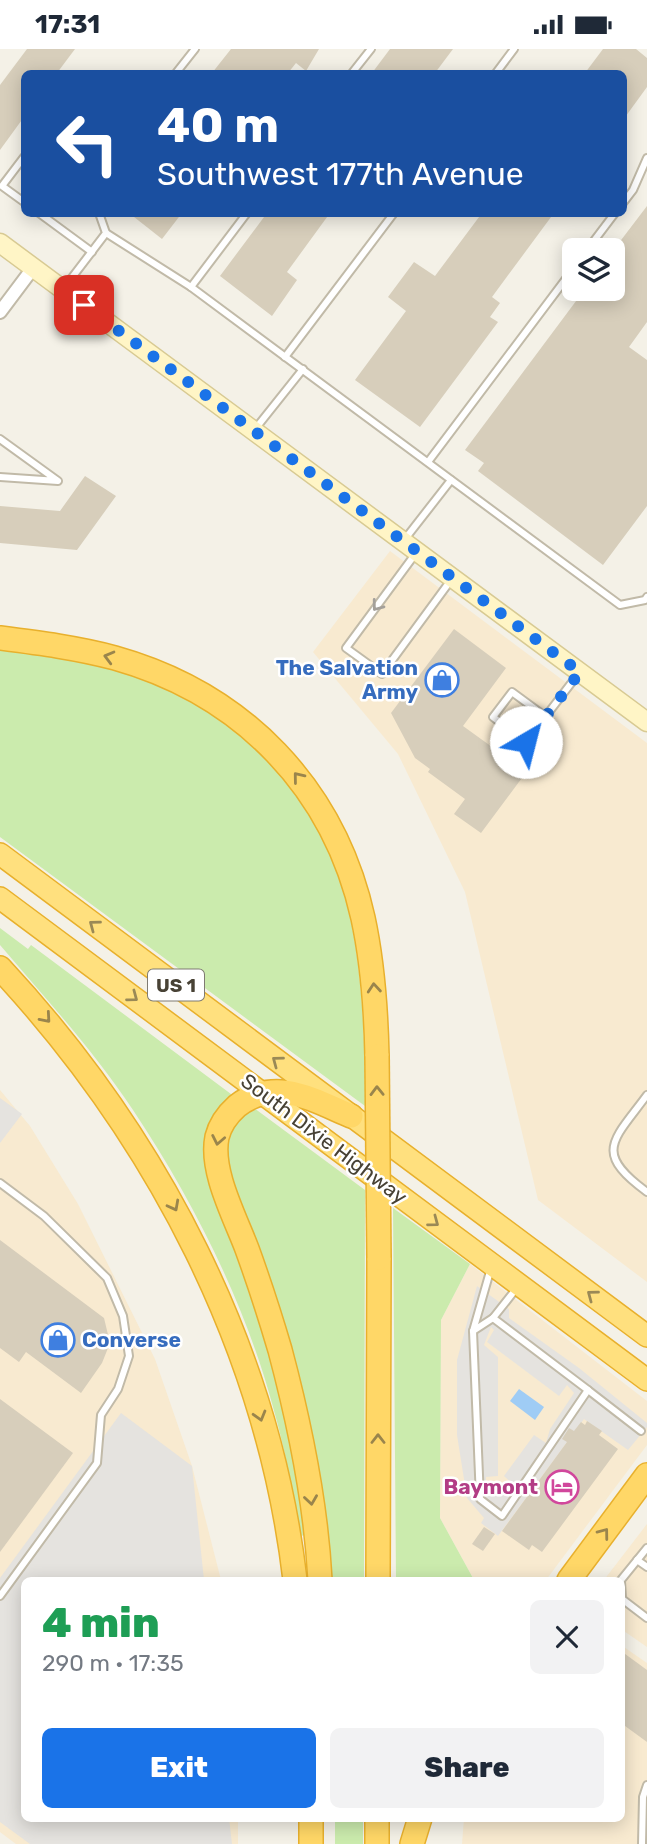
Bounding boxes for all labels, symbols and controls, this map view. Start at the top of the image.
text: 17:31 [35,9,100,40]
text: 40 m [157,96,279,154]
icon: left [42,98,133,189]
text: Southwest 177th Avenue [157,155,524,193]
map controls [562,238,625,301]
button: layers [562,238,625,301]
pin [54,275,114,335]
icon: arrive [65,286,103,324]
one-way arrow [373,599,385,611]
one-way arrow [104,651,116,665]
place label: The Salvation Army [276,655,418,704]
shop icon: The Salvation Army [423,661,461,699]
position arrow [489,705,563,779]
one-way arrow [293,773,306,785]
one-way arrow [90,920,102,933]
road number: US 1 [148,969,204,1001]
one-way arrow [366,982,381,994]
one-way arrow [126,989,138,1001]
one-way arrow [38,1010,50,1023]
one-way arrow [272,1056,285,1069]
street label: South Dixie Highway [236,1068,413,1209]
one-way arrow [369,1086,385,1096]
one-way arrow [211,1134,226,1145]
one-way arrow [166,1199,179,1211]
one-way arrow [427,1213,439,1226]
one-way arrow [588,1291,600,1304]
shop icon: Converse [39,1321,77,1359]
place label: Converse [82,1327,181,1352]
one-way arrow [252,1409,267,1421]
one-way arrow [370,1433,386,1443]
hotel icon: Baymont [543,1468,581,1506]
place label: Baymont [443,1474,538,1499]
one-way arrow [303,1494,318,1506]
one-way arrow [596,1528,608,1541]
text: 4 min [42,1598,160,1648]
button: close [530,1600,604,1674]
text: 290 m · 17:35 [42,1649,184,1677]
button: Exit [42,1728,316,1808]
button: Share [330,1728,604,1808]

